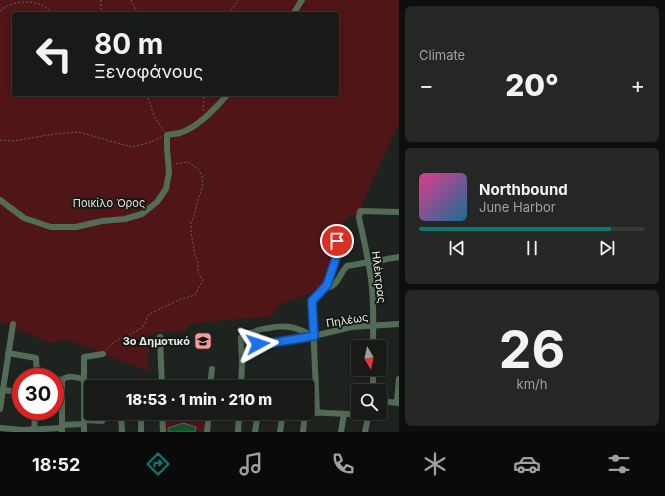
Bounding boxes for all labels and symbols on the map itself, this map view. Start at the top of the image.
park label: Ποικίλο Όρος [73,196,145,210]
pin [320,224,354,258]
street label: Ηλέκτρας [369,250,389,304]
street label: Πηλέως [325,310,369,330]
position arrow [237,323,279,365]
school or university icon: 3ο Δημοτικό [193,331,213,351]
place label: 3ο Δημοτικό [123,334,190,348]
north arrow [351,340,387,376]
speed limit sign: 30 [12,368,64,420]

